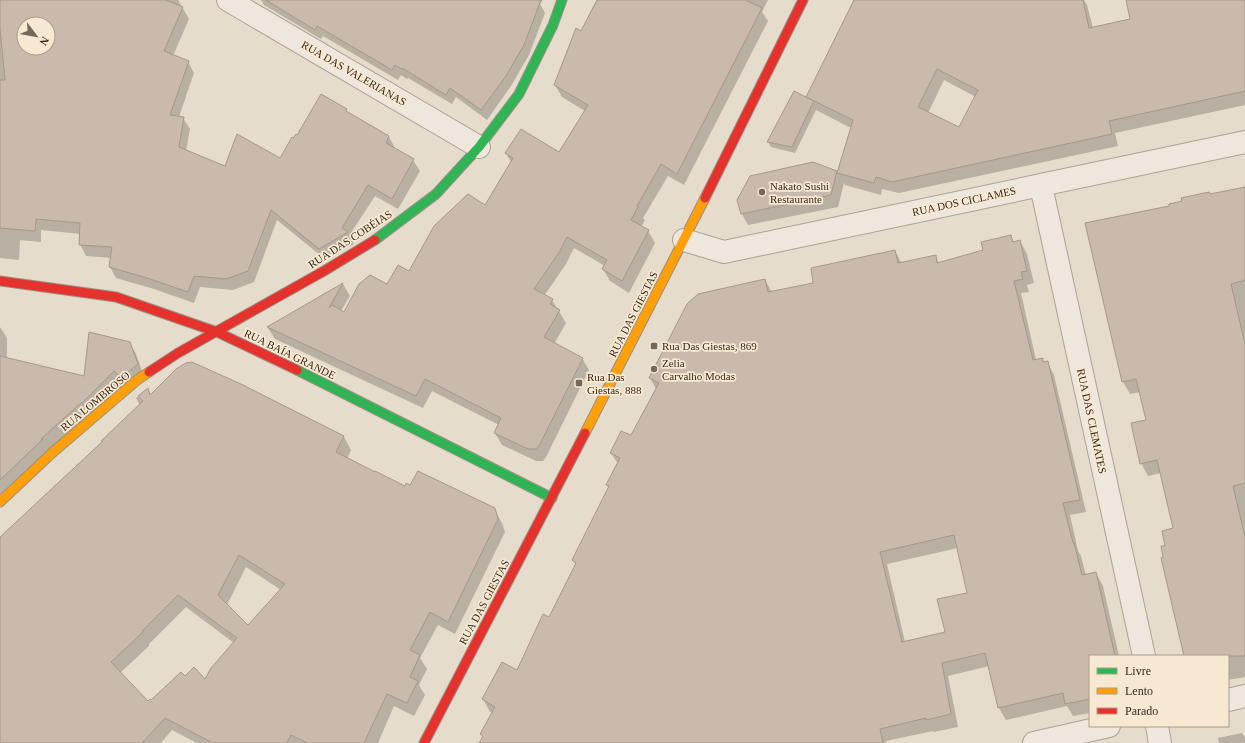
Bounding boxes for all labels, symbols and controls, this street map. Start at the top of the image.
north arrow [16,16,56,56]
text: N [37,35,52,48]
street label: RUA DAS VALERIANAS [300,38,408,108]
place label: Nakato Sushi Restaurante [770,180,829,205]
street label: RUA DOS CICLAMES [911,184,1017,218]
marker: Nakato Sushi Restaurante [757,187,767,197]
street label: RUA DAS COBÉIAS [306,208,394,270]
street label: RUA DAS GIESTAS [606,269,660,359]
street label: RUA BAÍA GRANDE [242,327,338,381]
place label: Rua Das Giestas, 869 [662,340,757,352]
marker: Rua Das Giestas, 869 [649,341,659,351]
place label: Zelia Carvalho Modas [662,357,735,382]
marker: Zelia Carvalho Modas [649,364,659,374]
street label: RUA DAS CLEMATES [1075,367,1109,475]
street label: RUA LOMBROSO [58,369,132,433]
place label: Rua Das Giestas, 888 [587,371,642,396]
marker: Rua Das Giestas, 888 [574,378,584,388]
street label: RUA DAS GIESTAS [457,557,511,647]
legend [1089,655,1229,727]
text: Livre [1125,664,1151,678]
text: Lento [1125,684,1153,698]
text: Parado [1125,704,1158,718]

